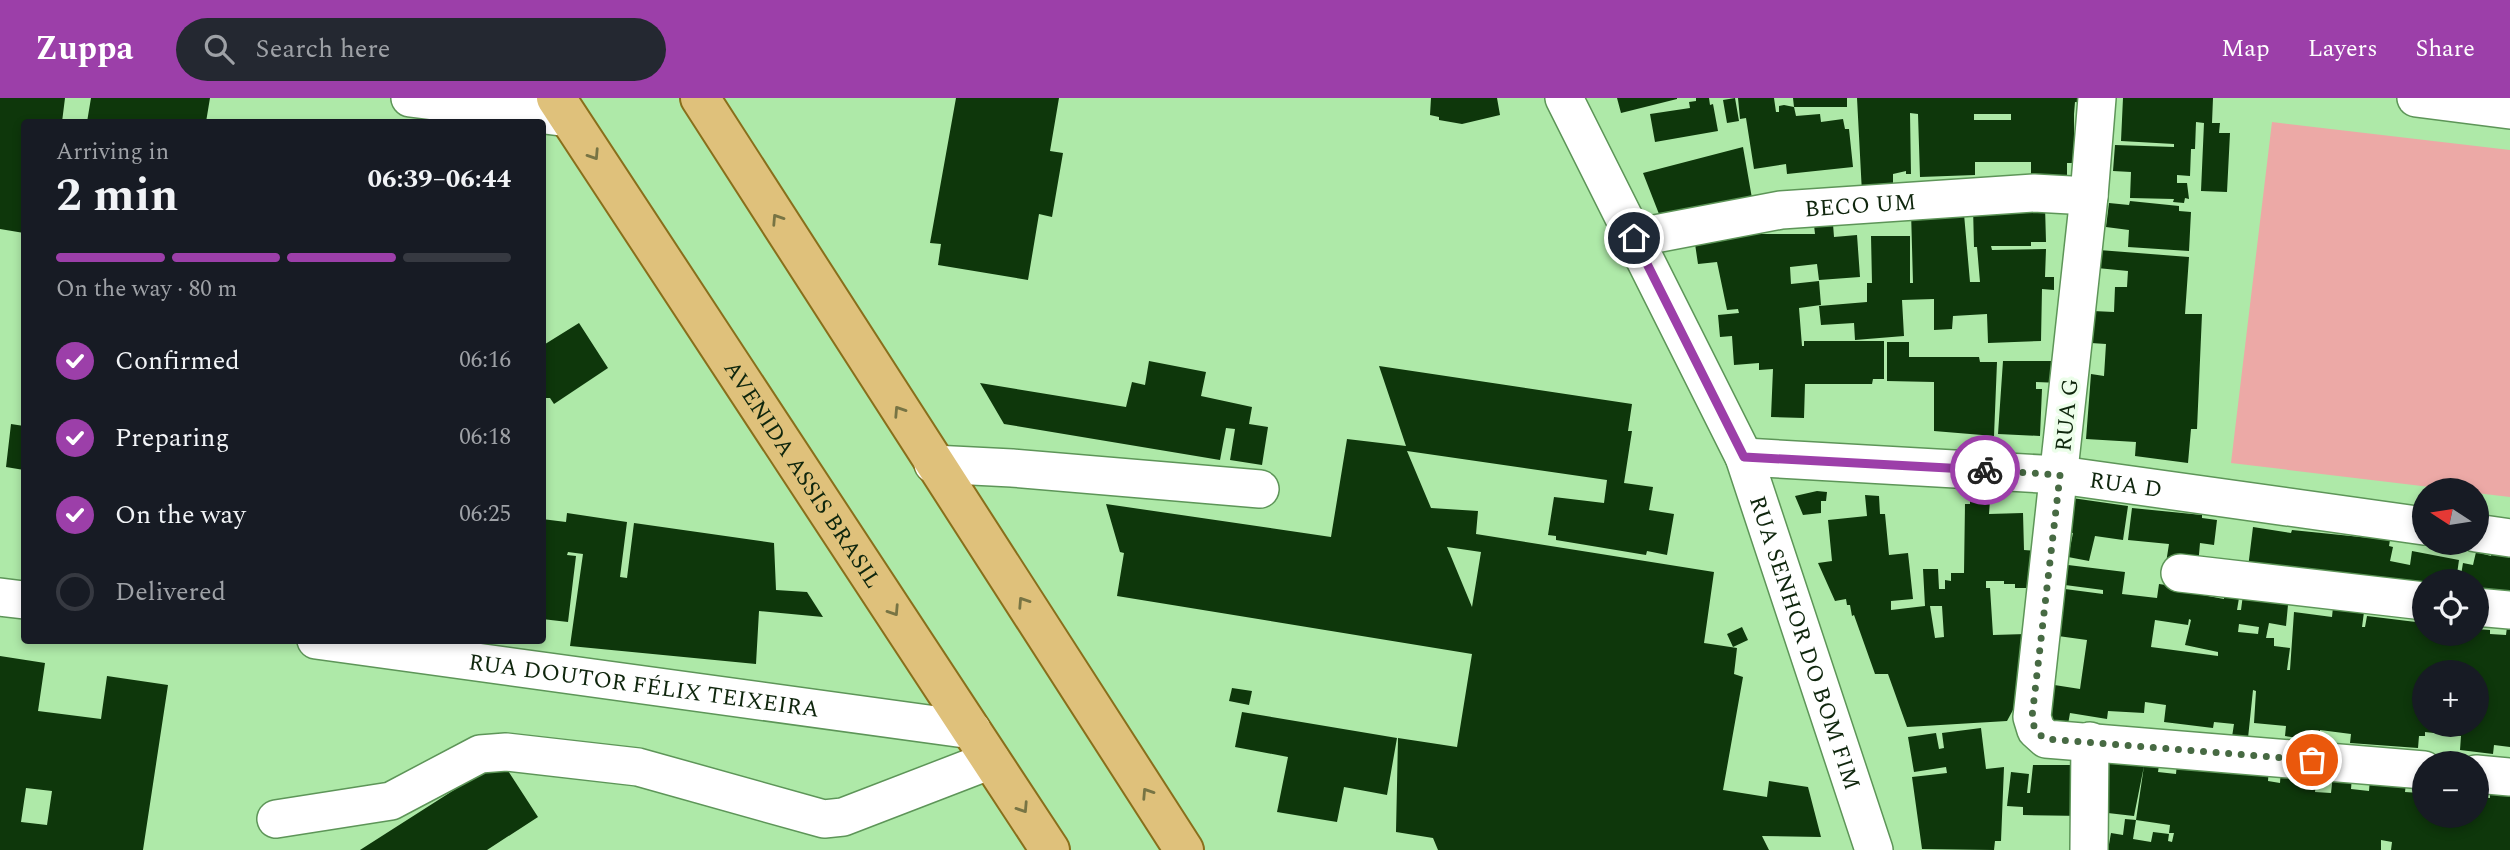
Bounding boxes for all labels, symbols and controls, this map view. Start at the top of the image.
search box [176,18,666,81]
text: Zuppa [35,24,134,74]
text: Search here [256,29,390,69]
icon: search [200,30,238,68]
text: Map [2221,31,2270,67]
text: Layers [2308,31,2378,67]
text: Share [2416,31,2475,67]
text: Arriving in [56,135,169,170]
one-way arrow [586,147,598,160]
text: 06:39–06:44 [367,159,511,199]
text: 2 min [56,161,178,231]
street label: BECO UM [1803,185,1917,227]
pin [1604,208,1664,268]
one-way arrow [773,214,785,227]
icon: home [1615,219,1653,257]
text: On the way · 80 m [56,272,237,307]
text: Confirmed [115,341,240,381]
icon: check [56,342,94,380]
text: 06:16 [459,343,511,378]
street label: AVENIDA ASSIS BRASIL [714,354,890,596]
street label: RUA G [2046,377,2089,453]
one-way arrow [895,405,908,418]
text: Preparing [115,418,229,458]
icon: check [56,419,94,457]
text: 06:18 [459,420,511,455]
courier [1950,435,2020,505]
icon: bike [1966,451,2004,489]
street label: RUA D [2087,463,2164,508]
north arrow [2412,478,2488,555]
map controls [2412,478,2489,828]
street label: RUA SENHOR DO BOM FIM [1739,491,1869,795]
text: On the way [115,495,246,535]
icon: check [56,496,94,534]
text: 06:25 [459,497,511,532]
button: locate [2412,569,2489,646]
text: Delivered [115,572,226,612]
one-way arrow [1019,597,1031,610]
one-way arrow [886,604,899,617]
street label: RUA DOUTOR FÉLIX TEIXEIRA [466,645,821,728]
button: + [2412,660,2489,737]
pin [2282,730,2342,790]
icon: bag [2293,741,2331,779]
button: − [2412,751,2489,828]
one-way arrow [1142,787,1155,800]
one-way arrow [1014,801,1027,814]

